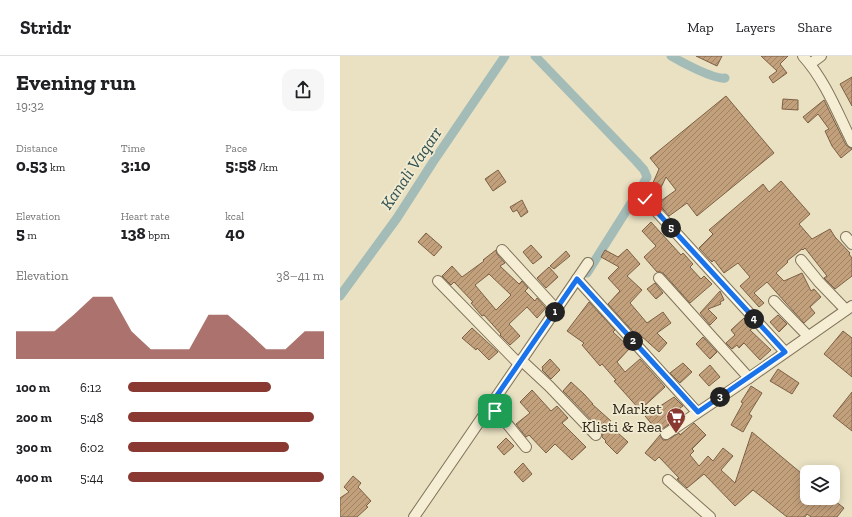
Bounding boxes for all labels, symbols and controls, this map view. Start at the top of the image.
text: Stridr [20,16,71,39]
text: Map [687,19,714,36]
text: Layers [736,19,775,36]
text: Share [797,19,832,36]
text: Evening run [16,69,136,96]
button: share [282,69,324,111]
text: 19:32 [16,98,44,113]
water label: Kanali Vaqarr [376,123,446,213]
text: Distance [16,142,58,155]
text: Time [121,142,145,155]
text: Pace [225,142,247,155]
text: 0.53 [16,155,48,175]
text: 3:10 [121,155,151,175]
text: 5:58 [225,155,256,175]
text: km [48,161,65,174]
text: /km [256,161,278,174]
pin [628,182,662,216]
icon: check [634,188,656,210]
text: Elevation [16,210,60,223]
text: Heart rate [121,210,170,223]
text: kcal [225,210,244,223]
pin: 5 [661,218,681,238]
text: 5 [668,221,674,234]
text: 5 [16,223,25,243]
text: 138 [121,223,146,243]
text: 40 [225,223,245,243]
text: m [25,229,37,242]
text: bpm [146,229,170,242]
text: Elevation [16,268,68,283]
text: 38–41 m [276,268,324,283]
pin: 1 [545,302,565,322]
text: 1 [553,305,557,318]
pin: 4 [744,309,764,329]
text: 4 [751,312,757,325]
pin: 2 [623,331,643,351]
text: 2 [630,334,636,347]
text: 100 m [16,380,50,395]
text: 6:12 [80,380,102,395]
pin: 3 [710,387,730,407]
text: 3 [717,390,723,403]
pin [478,394,512,428]
place label: Market Klisti & Rea [582,399,662,436]
icon: arrive [484,400,506,422]
supermarket icon: Market Klisti & Rea [665,406,687,434]
text: 200 m [16,410,52,425]
text: 5:48 [80,410,104,425]
text: 300 m [16,440,52,455]
text: 6:02 [80,440,104,455]
map controls [800,465,840,505]
button: layers [800,465,840,505]
text: 400 m [16,470,52,485]
text: 5:44 [80,470,104,485]

